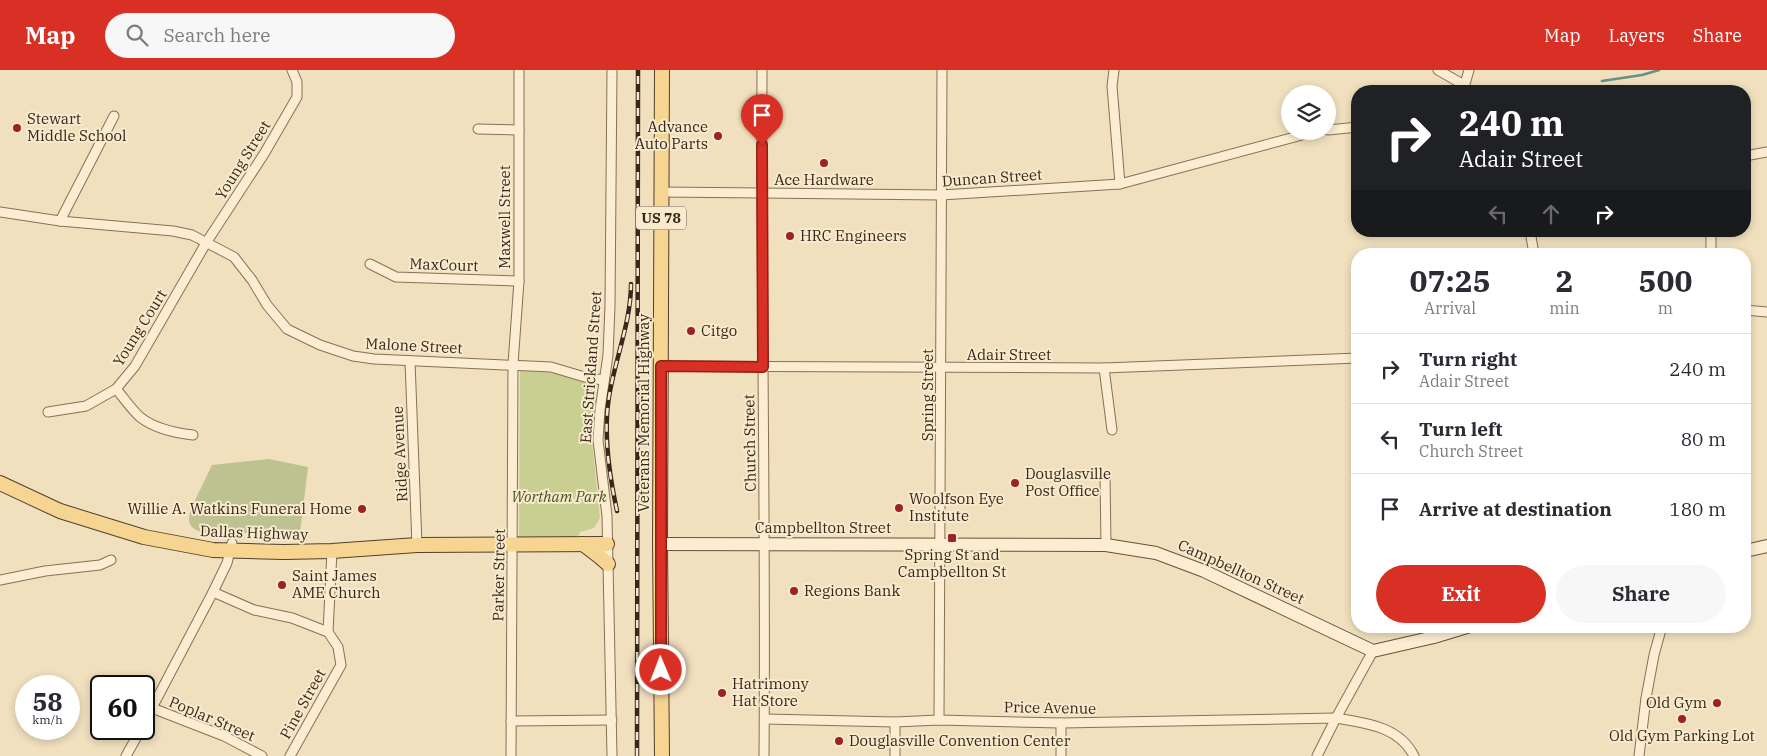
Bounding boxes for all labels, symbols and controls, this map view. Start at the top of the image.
search box [105,13,455,58]
text: Map [25,19,75,51]
icon: search [123,21,151,49]
text: Search here [163,23,270,47]
text: Map [1544,24,1581,47]
text: Layers [1609,24,1665,47]
text: Share [1693,24,1742,47]
map controls [1281,85,1336,140]
button: layers [1281,85,1336,140]
pin [741,94,783,145]
text: 240 m [1459,100,1564,146]
icon: arrive [748,101,776,129]
icon: right [1376,105,1441,170]
place label: Stewart Middle School [27,109,127,145]
street label: Young Street [211,117,274,203]
place label: Advance Auto Parts [635,117,708,153]
marker: Stewart Middle School [11,122,23,134]
marker: Advance Auto Parts [712,130,724,142]
text: Adair Street [1459,144,1583,173]
marker: Ace Hardware [818,157,830,169]
street label: Maxwell Street [495,165,514,269]
street label: Duncan Street [941,165,1043,190]
place label: Ace Hardware [774,170,874,189]
icon: left [1484,200,1512,228]
icon: ahead [1537,200,1565,228]
icon: right [1590,200,1618,228]
road number: US 78 [636,206,686,230]
place label: HRC Engineers [800,226,907,245]
marker: HRC Engineers [784,230,796,242]
street label: MaxCourt [409,254,479,275]
text: 07:25 [1410,261,1491,300]
text: 2 [1556,261,1574,300]
text: 500 [1638,261,1692,300]
street label: Young Court [109,286,171,370]
street label: East Strickland Street [576,290,605,444]
text: Arrival [1424,298,1476,318]
text: min [1549,298,1580,318]
text: m [1658,298,1673,318]
street label: Veterans Memorial Highway [634,314,653,512]
place label: Citgo [701,321,737,340]
marker: Citgo [685,325,697,337]
street label: Malone Street [365,333,463,358]
street label: Adair Street [967,345,1051,364]
text: Turn right [1419,347,1517,371]
street label: Spring Street [918,349,937,441]
icon: right [1376,355,1404,383]
text: 240 m [1669,357,1726,381]
text: Adair Street [1419,371,1509,391]
street label: Church Street [739,394,760,492]
street label: Ridge Avenue [387,405,412,503]
text: Turn left [1419,417,1502,441]
icon: left [1376,425,1404,453]
text: 80 m [1681,427,1726,451]
text: Church Street [1419,441,1523,461]
place label: Douglasville Post Office [1025,464,1111,500]
marker: Douglasville Post Office [1009,477,1021,489]
park label: Wortham Park [511,487,607,506]
place label: Woolfson Eye Institute [909,489,1004,525]
icon: arrive [1376,495,1404,523]
text: Arrive at destination [1419,497,1612,521]
text: 180 m [1669,497,1726,521]
place label: Willie A. Watkins Funeral Home [128,499,352,518]
marker: Woolfson Eye Institute [893,502,905,514]
marker: Willie A. Watkins Funeral Home [356,503,368,515]
street label: Campbellton Street [755,518,891,537]
street label: Dallas Highway [200,521,308,544]
street label: Parker Street [488,528,509,622]
marker: Spring St and Campbellton St [946,532,958,544]
street label: Campbellton Street [1175,535,1307,608]
place label: Spring St and Campbellton St [898,545,1006,581]
button: Exit [1376,565,1546,623]
button: Share [1556,565,1726,623]
place label: Saint James AME Church [292,566,381,602]
marker: Saint James AME Church [276,579,288,591]
place label: Regions Bank [804,581,900,600]
marker: Regions Bank [788,585,800,597]
position arrow [634,643,686,695]
street label: Pine Street [276,665,330,742]
place label: Hatrimony Hat Store [732,674,809,710]
speed limit sign: 60 [90,675,155,740]
text: 58 [32,685,63,718]
marker: Hatrimony Hat Store [716,687,728,699]
street label: Poplar Street [166,692,258,745]
place label: Old Gym [1646,693,1707,712]
street label: Price Avenue [1004,697,1096,718]
marker: Old Gym [1711,697,1723,709]
text: km/h [32,712,63,727]
marker: Old Gym Parking Lot [1676,713,1688,725]
place label: Old Gym Parking Lot [1609,726,1755,745]
place label: Douglasville Convention Center [849,731,1071,750]
marker: Douglasville Convention Center [833,735,845,747]

